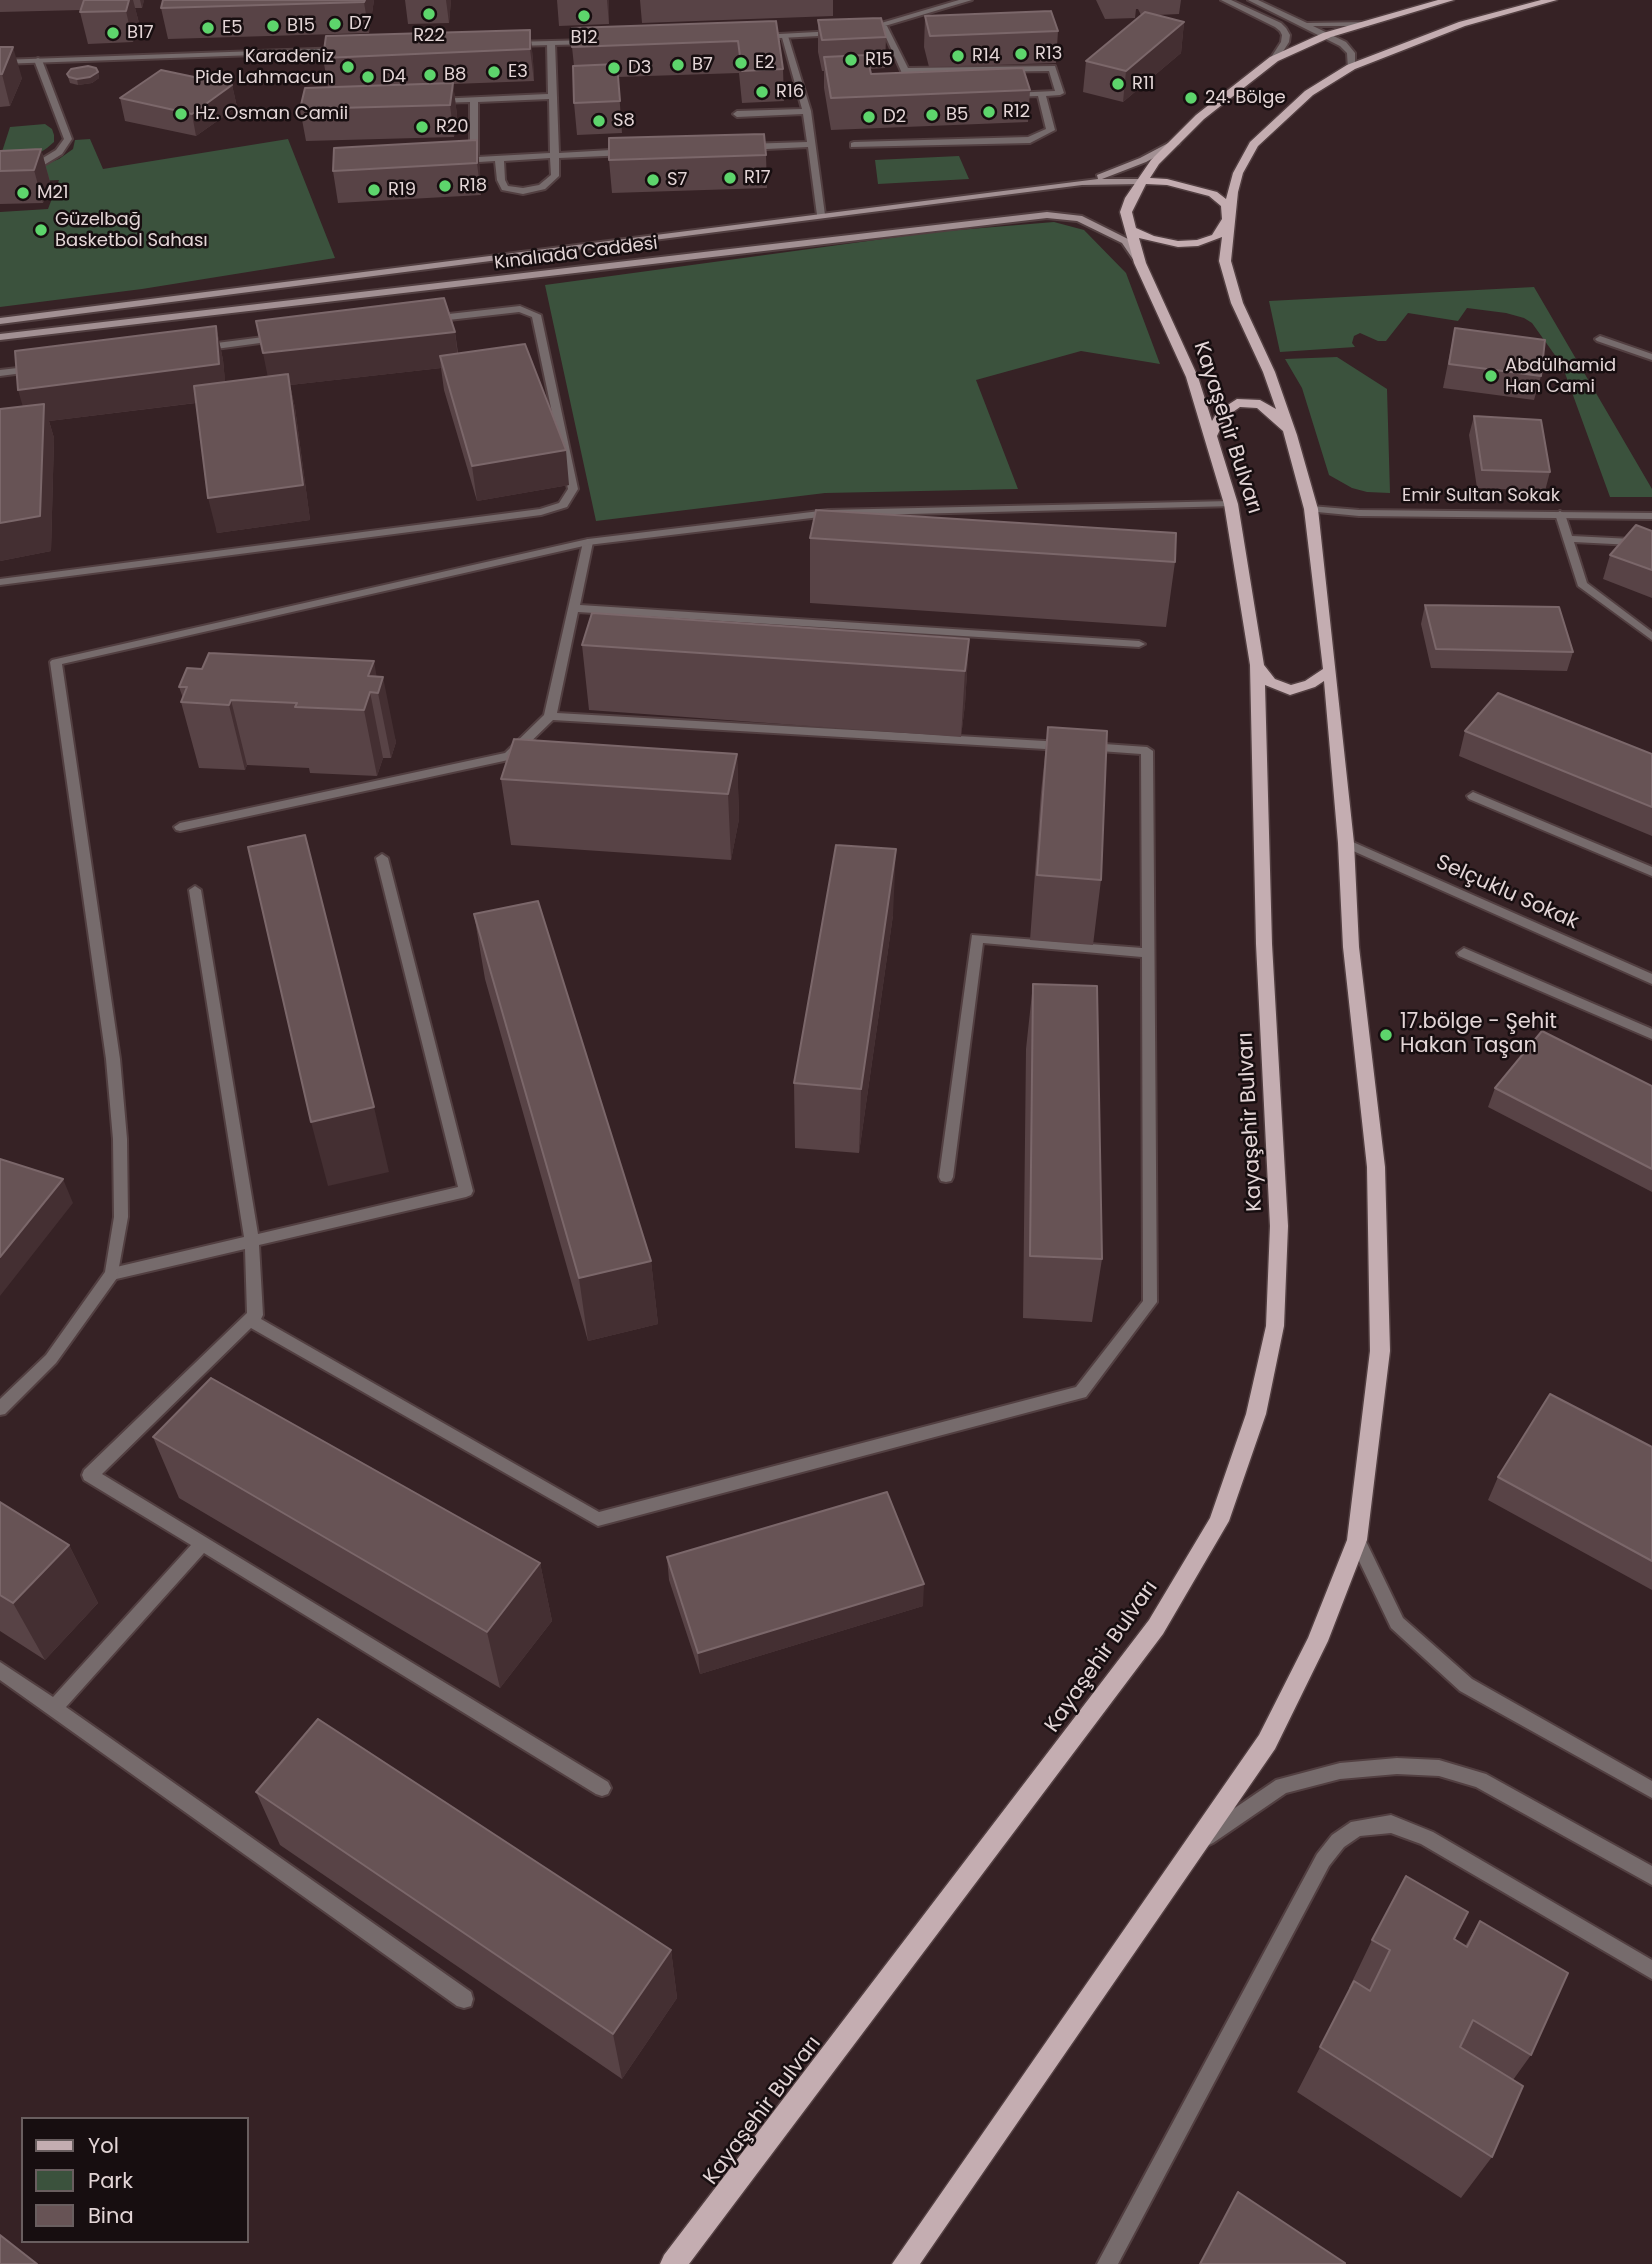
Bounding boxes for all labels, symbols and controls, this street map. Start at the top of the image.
marker: R22 [421,6,437,22]
marker: B12 [576,8,592,24]
place label: D7 [349,13,372,35]
place label: B15 [287,15,315,37]
marker: D7 [327,16,343,32]
place label: E5 [222,17,243,39]
marker: B15 [265,18,281,34]
marker: E5 [200,20,216,36]
place label: B17 [127,22,154,44]
marker: B17 [105,25,121,41]
place label: R22 [413,25,445,47]
place label: B12 [570,27,598,49]
place label: R13 [1035,43,1062,65]
place label: R14 [972,45,1000,67]
place label: Karadeniz Pide Lahmacun [195,46,334,88]
marker: R13 [1013,46,1029,62]
marker: R14 [950,48,966,64]
place label: R15 [865,49,893,71]
place label: E2 [755,52,775,74]
marker: R15 [843,52,859,68]
place label: B7 [692,54,713,76]
marker: E2 [733,55,749,71]
place label: D3 [628,57,651,79]
marker: B7 [670,57,686,73]
marker: Karadeniz Pide Lahmacun [340,59,356,75]
marker: D3 [606,60,622,76]
place label: E3 [508,61,528,83]
place label: B8 [444,64,466,86]
marker: E3 [486,64,502,80]
place label: D4 [382,66,406,88]
marker: B8 [422,67,438,83]
marker: D4 [360,69,376,85]
place label: R11 [1132,73,1154,95]
marker: R11 [1110,76,1126,92]
place label: R16 [776,81,804,103]
marker: R16 [754,84,770,100]
place label: 24. Bölge [1205,87,1286,109]
marker: 24. Bölge [1183,90,1199,106]
place label: R12 [1003,101,1030,123]
place label: Hz. Osman Camii [195,103,348,125]
place label: B5 [946,104,968,126]
marker: R12 [981,104,997,120]
marker: Hz. Osman Camii [173,106,189,122]
place label: D2 [883,106,906,128]
marker: B5 [924,107,940,123]
marker: D2 [861,109,877,125]
place label: S8 [613,110,635,132]
marker: S8 [591,113,607,129]
place label: R20 [436,116,469,138]
marker: R20 [414,119,430,135]
place label: R17 [744,167,771,189]
place label: S7 [667,169,687,191]
marker: R17 [722,170,738,186]
marker: S7 [645,172,661,188]
place label: R18 [459,175,487,197]
marker: R18 [437,178,453,194]
place label: R19 [388,179,416,201]
place label: M21 [37,182,69,204]
marker: R19 [366,182,382,198]
marker: M21 [15,185,31,201]
place label: Güzelbağ Basketbol Sahası [55,209,208,252]
marker: Güzelbağ Basketbol Sahası [33,222,49,238]
street label: Kınalıada Caddesi [493,233,659,275]
street label: Kayaşehir Bulvarı [1187,339,1267,517]
place label: Abdülhamid Han Cami [1505,355,1616,398]
marker: Abdülhamid Han Cami [1483,368,1499,384]
street label: Emir Sultan Sokak [1402,485,1560,507]
street label: Selçuklu Sokak [1432,850,1582,936]
place label: 17.bölge - Şehit Hakan Taşan [1400,1010,1557,1060]
marker: 17.bölge - Şehit Hakan Taşan [1378,1027,1394,1043]
street label: Kayaşehir Bulvarı [1234,1032,1268,1212]
street label: Kayaşehir Bulvarı [1040,1576,1164,1738]
street label: Kayaşehir Bulvarı [699,2032,827,2190]
legend [21,2117,248,2243]
text: Yol [88,2131,119,2160]
text: Park [88,2166,133,2195]
text: Bina [88,2201,134,2230]

